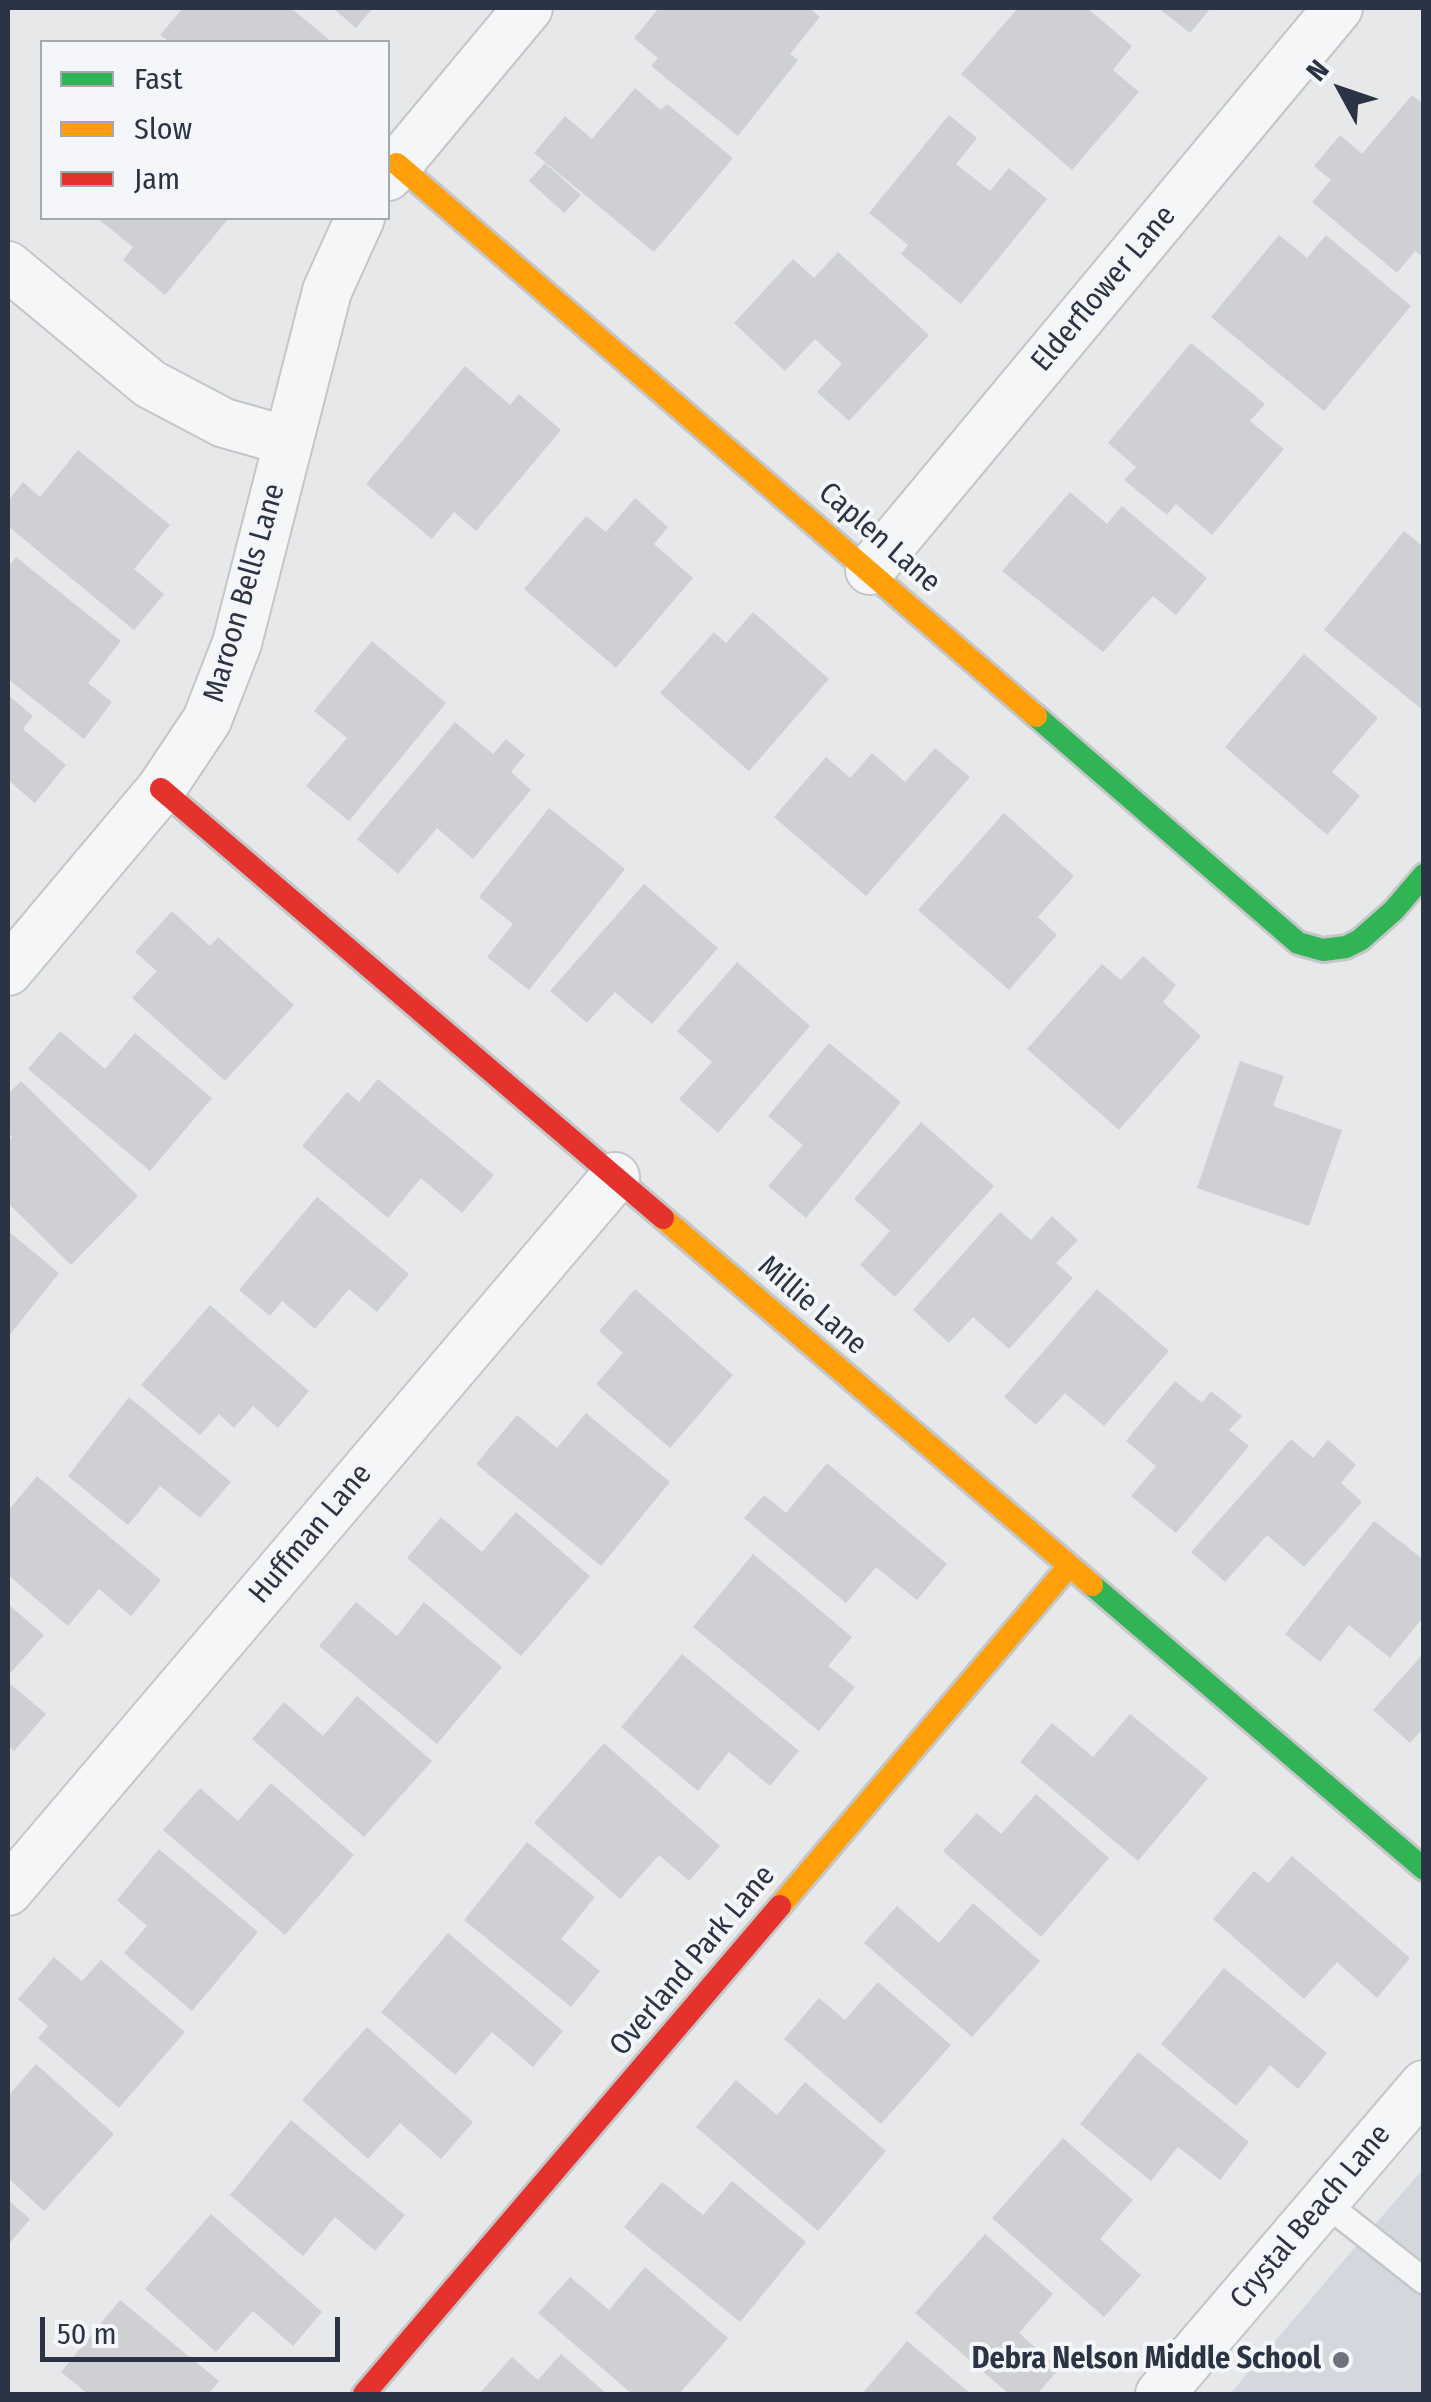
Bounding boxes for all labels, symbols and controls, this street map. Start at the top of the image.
legend [40,40,390,220]
north arrow [1291,40,1391,140]
text: N [1300,53,1336,87]
text: Fast [134,61,182,97]
text: Slow [134,111,192,147]
text: Jam [134,161,180,197]
street label: Elderflower Lane [1024,199,1184,379]
street label: Caplen Lane [811,475,947,601]
street label: Maroon Bells Lane [197,480,293,706]
street label: Millie Lane [750,1249,874,1363]
street label: Huffman Lane [242,1457,380,1611]
street label: Overland Park Lane [603,1858,783,2064]
street label: Crystal Beach Lane [1223,2117,1399,2317]
scale bar [45,2297,345,2359]
text: 50 m [57,2316,117,2352]
place label: Debra Nelson Middle School [972,2342,1321,2378]
marker: Debra Nelson Middle School [1330,2349,1352,2371]

